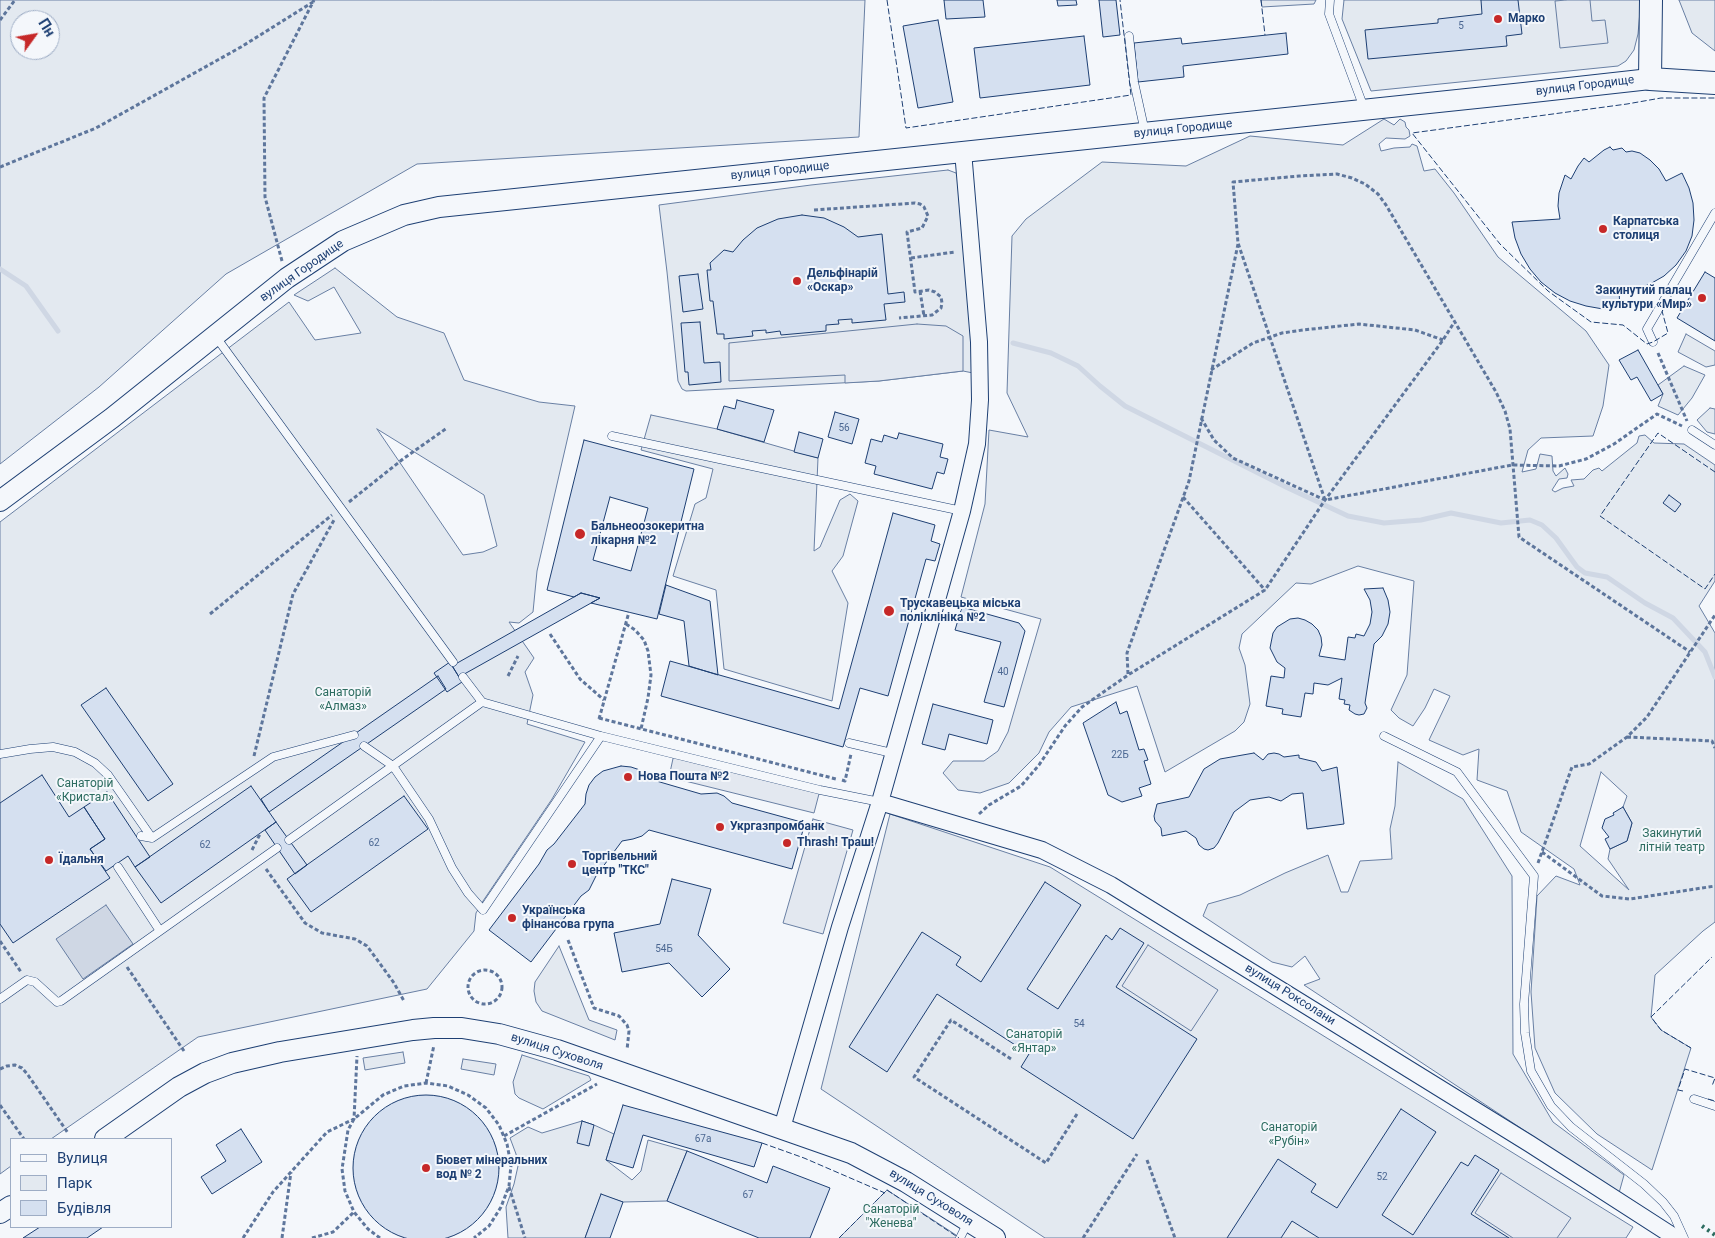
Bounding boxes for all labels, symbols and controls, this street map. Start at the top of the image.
north arrow [10,10,60,60]
place label: Марко [1508,12,1545,26]
marker: Марко [1492,13,1504,25]
text: Пн [35,16,58,39]
house number: 5 [1458,20,1464,32]
street label: вулиця Городище [1535,73,1635,99]
street label: вулиця Городище [1133,117,1233,141]
street label: вулиця Городище [730,159,830,183]
place label: Карпатська столиця [1613,215,1679,243]
marker: Карпатська столиця [1597,223,1609,235]
street label: вулиця Городище [257,237,347,305]
place label: Дельфінарій «Оскар» [807,267,878,295]
marker: Дельфінарій «Оскар» [791,275,803,287]
place label: Закинутий палац культури «Мир» [1595,284,1692,312]
marker: Закинутий палац культури «Мир» [1696,292,1708,304]
house number: 56 [838,422,850,434]
place label: Бальнеоозокеритна лікарня №2 [591,520,704,548]
marker: Бальнеоозокеритна лікарня №2 [573,527,587,541]
place label: Трускавецька міська поліклініка №2 [900,597,1021,625]
marker: Трускавецька міська поліклініка №2 [882,604,896,618]
house number: 40 [997,666,1009,678]
park label: Санаторій «Алмаз» [315,686,371,714]
house number: 22Б [1111,749,1129,761]
place label: Нова Пошта №2 [638,770,729,784]
marker: Нова Пошта №2 [622,771,634,783]
park label: Санаторій «Кристал» [56,777,114,805]
place label: Укргазпромбанк [730,820,824,834]
marker: Укргазпромбанк [714,821,726,833]
park label: Закинутий літній театр [1639,827,1705,855]
place label: Thrash! Траш! [797,836,874,850]
house number: 62 [368,837,380,849]
marker: Thrash! Траш! [781,837,793,849]
house number: 62 [199,839,211,851]
place label: Торгівельний центр "ТКС" [582,850,657,878]
place label: Їдальня [59,853,104,867]
marker: Їдальня [43,854,55,866]
marker: Торгівельний центр "ТКС" [566,858,578,870]
place label: Українська фінансова група [522,904,614,932]
marker: Українська фінансова група [506,912,518,924]
house number: 54Б [655,943,673,955]
street label: вулиця Роксолани [1242,961,1338,1029]
house number: 54 [1073,1018,1085,1030]
park label: Санаторій «Янтар» [1006,1028,1062,1056]
street label: вулиця Суховоля [509,1030,605,1074]
park label: Санаторій «Рубін» [1261,1121,1317,1149]
house number: 67а [695,1133,711,1145]
legend [10,1138,172,1228]
text: Вулиця [57,1149,108,1167]
place label: Бювет мінеральних вод № 2 [436,1154,547,1182]
marker: Бювет мінеральних вод № 2 [420,1162,432,1174]
street label: вулиця Суховоля [886,1166,976,1230]
house number: 52 [1376,1171,1388,1183]
text: Парк [57,1174,92,1192]
house number: 67 [742,1189,754,1201]
text: Будівля [57,1199,111,1217]
park label: Санаторій "Женева" [863,1203,919,1231]

